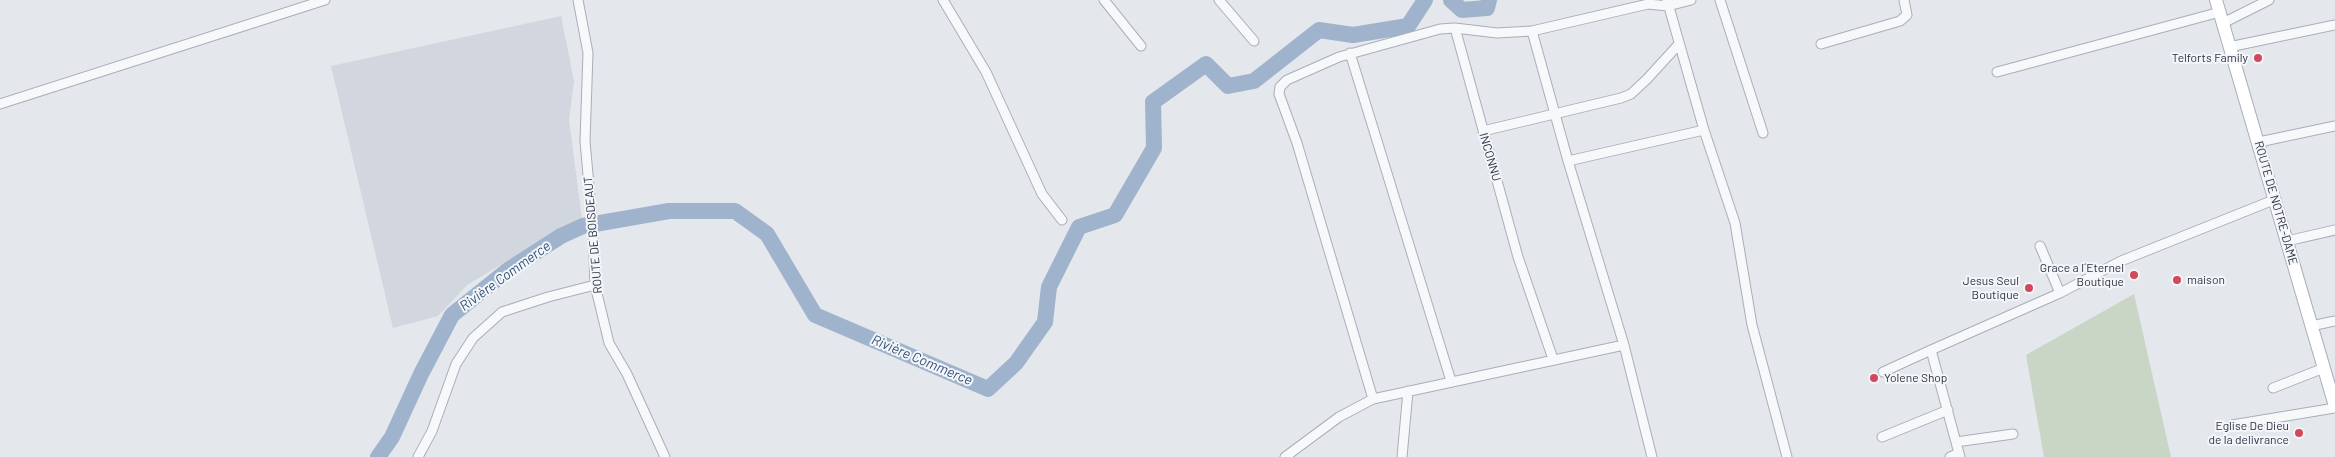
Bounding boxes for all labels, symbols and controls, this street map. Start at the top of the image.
place label: Telforts Family [2172,51,2248,65]
marker: Telforts Family [2252,52,2264,64]
street label: INCONNU [1476,131,1504,183]
street label: ROUTE DE NOTRE-DAME [2251,139,2301,267]
street label: ROUTE DE BOISDEAUT [581,176,605,294]
water label: Rivière Commerce [456,237,554,315]
place label: Grace a l´Eternel Boutique [2040,261,2124,289]
marker: Grace a l´Eternel Boutique [2128,269,2140,281]
place label: maison [2187,273,2225,287]
place label: Jesus Seul Boutique [1963,274,2019,302]
marker: maison [2171,274,2183,286]
marker: Jesus Seul Boutique [2023,282,2035,294]
water label: Rivière Commerce [869,331,975,389]
place label: Yolene Shop [1884,371,1947,385]
marker: Yolene Shop [1868,372,1880,384]
place label: Eglise De Dieu de la delivrance [2208,419,2289,447]
marker: Eglise De Dieu de la delivrance [2293,427,2305,439]

